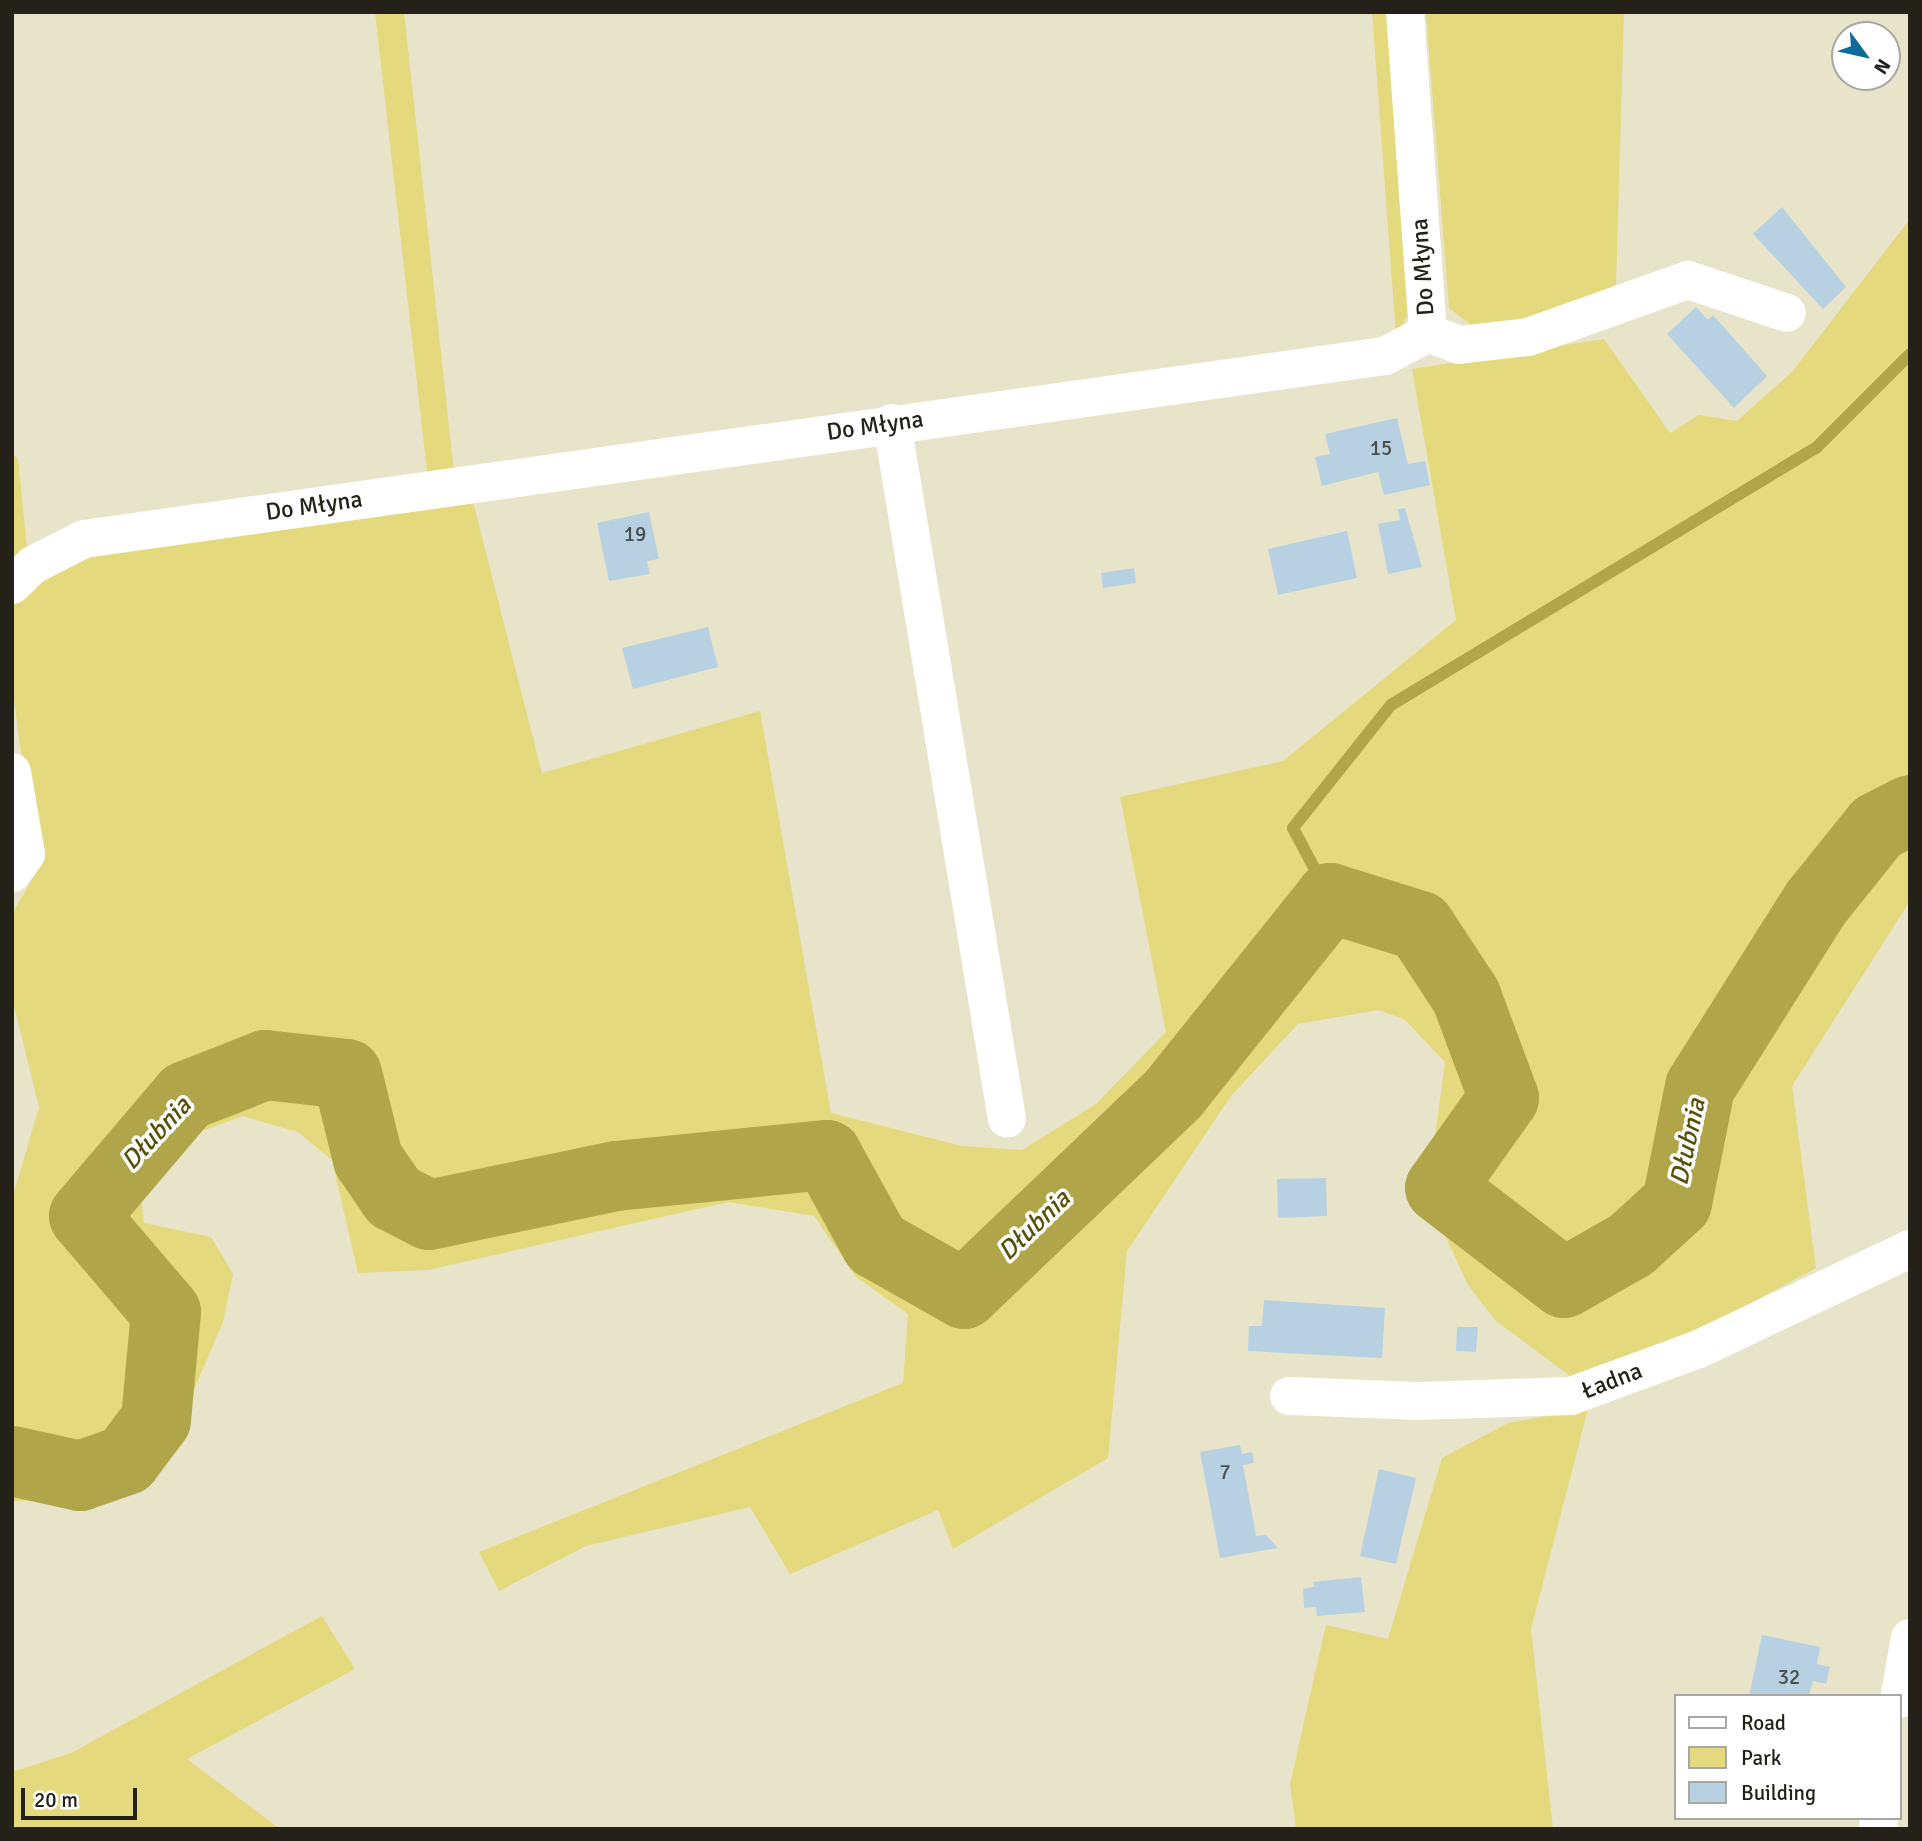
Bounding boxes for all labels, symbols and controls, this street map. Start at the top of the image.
north arrow [1831,21,1901,91]
text: N [1868,54,1896,78]
street label: Do Młyna [1405,217,1441,317]
street label: Do Młyna [825,405,925,447]
house number: 15 [1370,435,1392,461]
street label: Do Młyna [264,485,364,527]
house number: 19 [624,521,646,547]
water label: Dłubnia [116,1091,198,1177]
water label: Dłubnia [1665,1096,1713,1188]
water label: Dłubnia [993,1184,1077,1268]
street label: Ładna [1578,1356,1646,1406]
house number: 7 [1219,1459,1231,1485]
house number: 32 [1778,1664,1800,1690]
legend [1674,1694,1901,1820]
text: Road [1741,1710,1786,1736]
text: Park [1741,1745,1781,1771]
scale bar [24,1774,140,1818]
text: Building [1741,1780,1816,1806]
text: 20 m [34,1787,78,1813]

